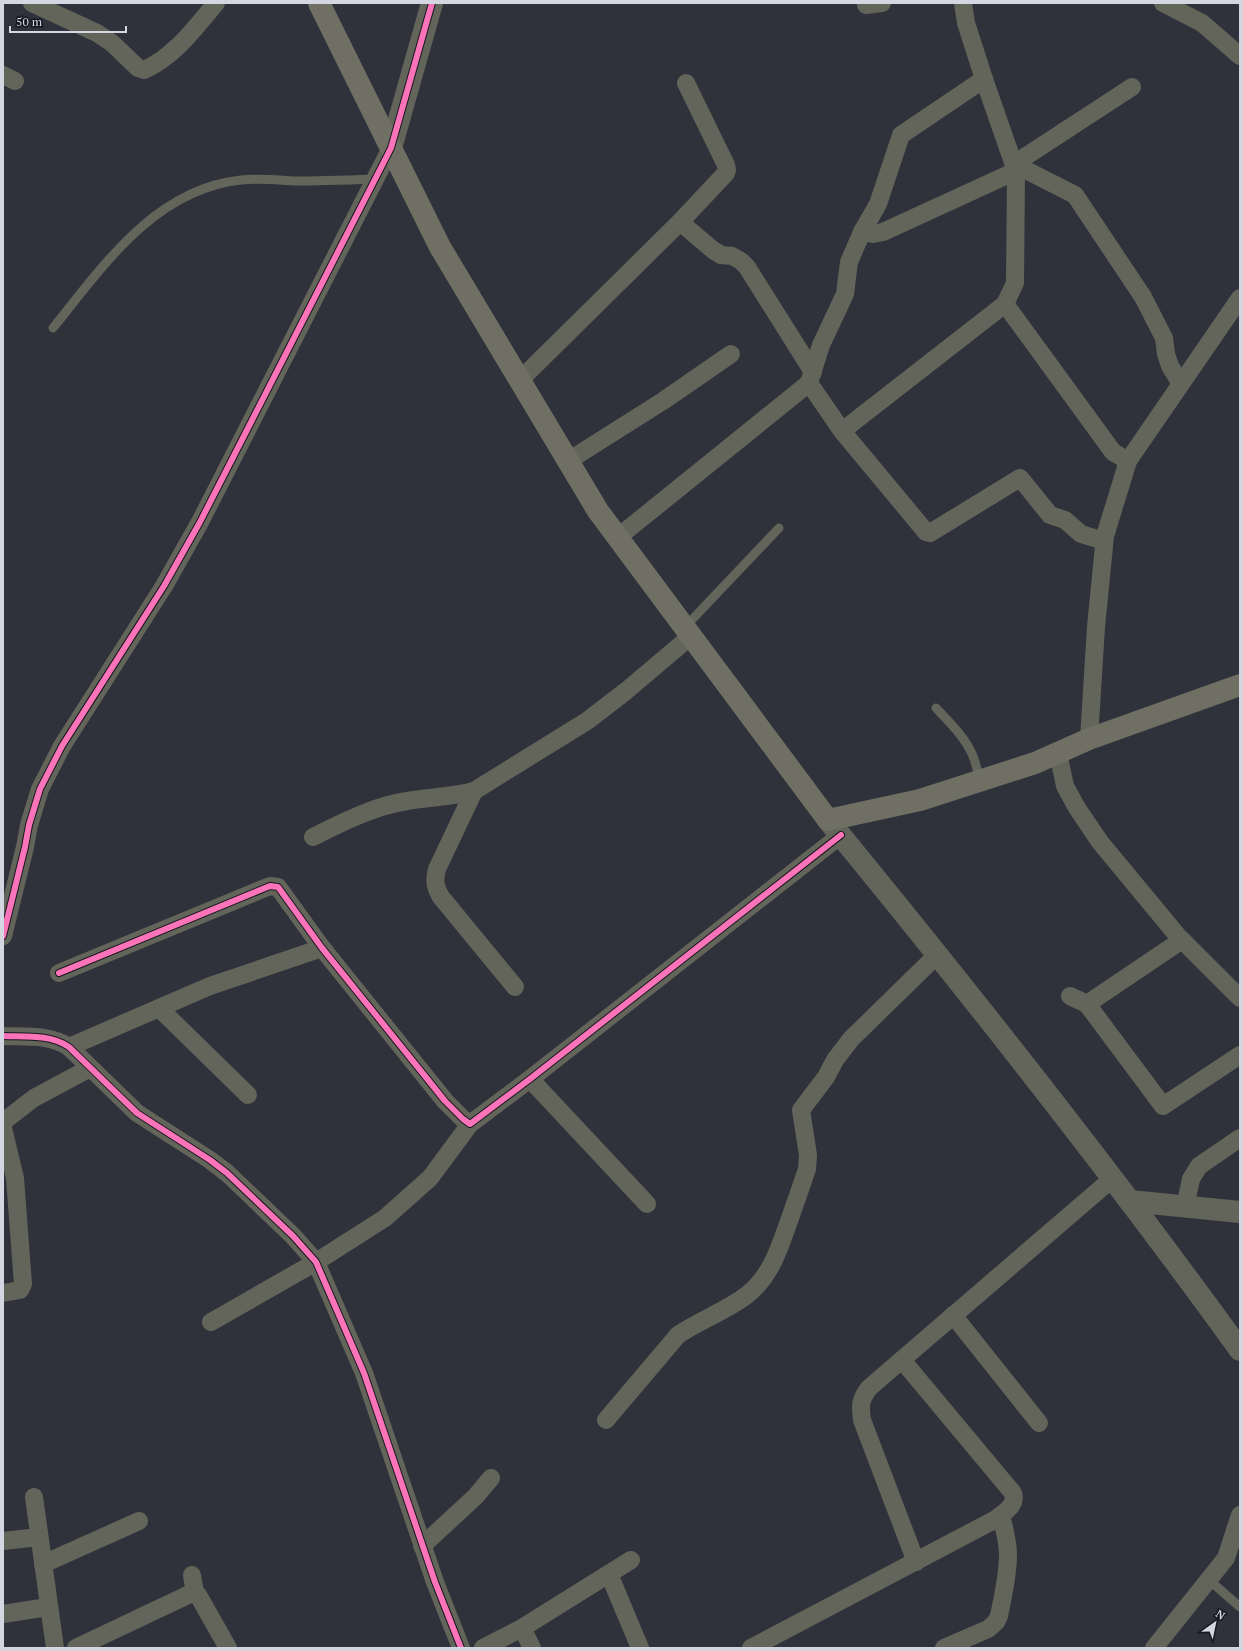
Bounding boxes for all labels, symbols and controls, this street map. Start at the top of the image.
scale bar [10,8,126,34]
text: 50 m [16,14,43,29]
north arrow [1195,1603,1235,1643]
text: N [1213,1606,1228,1623]

